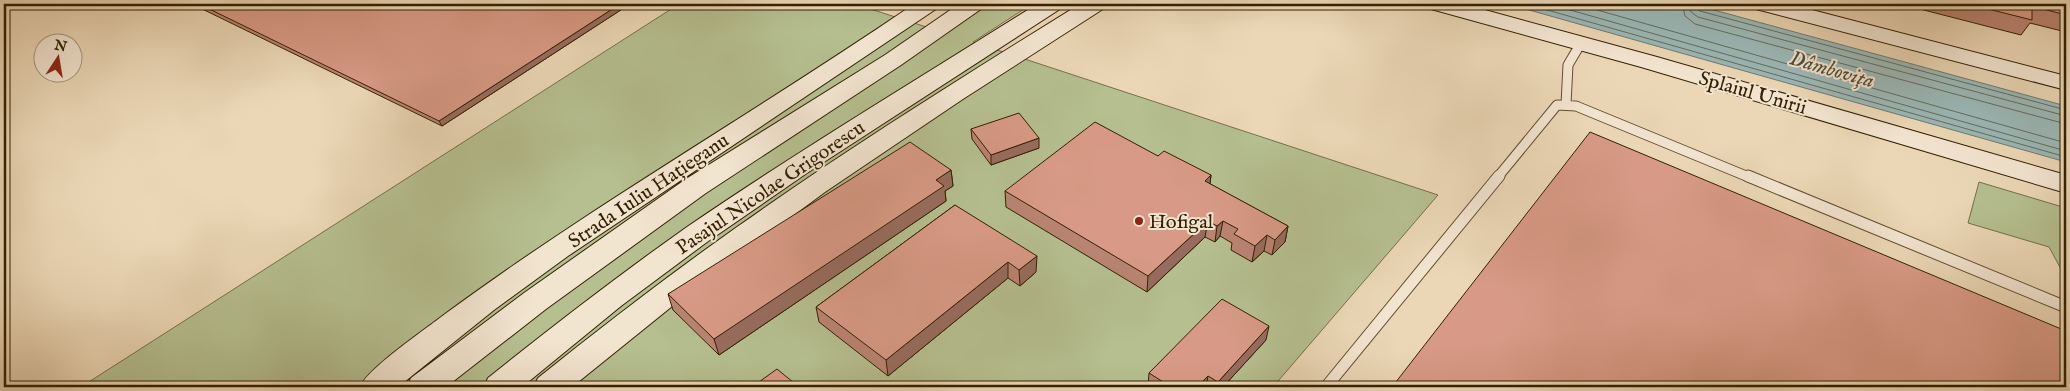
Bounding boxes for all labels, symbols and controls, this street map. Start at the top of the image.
north arrow [32,32,82,82]
text: N [52,36,68,56]
water label: Dâmbovița [1786,46,1877,95]
street label: Splaiul Unirii [1696,66,1809,121]
street label: Pasajul Nicolae Grigorescu [672,116,870,261]
street label: Strada Iuliu Hațieganu [564,128,734,254]
place label: Hofigal [1149,210,1214,235]
marker: Hofigal [1133,215,1145,227]

